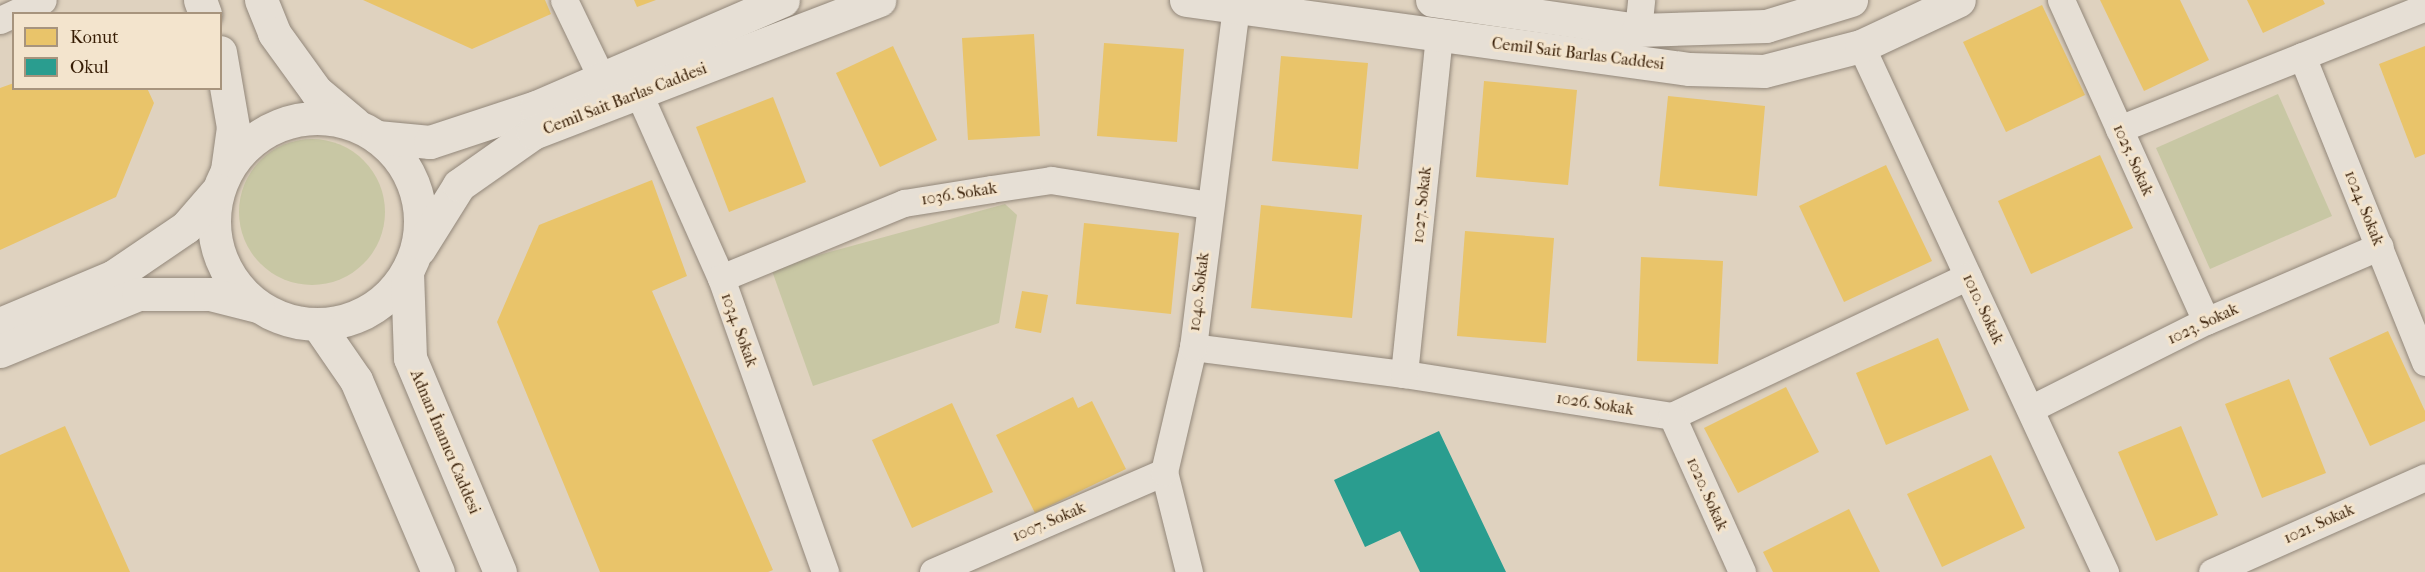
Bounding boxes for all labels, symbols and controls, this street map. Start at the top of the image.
legend [12,12,222,90]
text: Konut [70,27,119,48]
street label: Cemil Sait Barlas Caddesi [1491,34,1665,74]
text: Okul [70,57,109,78]
street label: Cemil Sait Barlas Caddesi [540,59,710,139]
street label: 1025. Sokak [2109,121,2157,199]
street label: 1027. Sokak [1408,166,1436,244]
street label: 1024. Sokak [2340,168,2388,248]
street label: 1036. Sokak [920,179,998,209]
street label: 1040. Sokak [1185,252,1213,332]
street label: 1010. Sokak [1958,271,2008,347]
street label: 1034. Sokak [717,290,761,370]
street label: 1023. Sokak [2165,299,2241,349]
street label: Adnan İnanıcı Caddesi [406,367,484,517]
street label: 1026. Sokak [1555,388,1635,420]
street label: 1020. Sokak [1682,454,1732,534]
street label: 1007. Sokak [1010,498,1088,546]
street label: 1021. Sokak [2281,500,2357,548]

